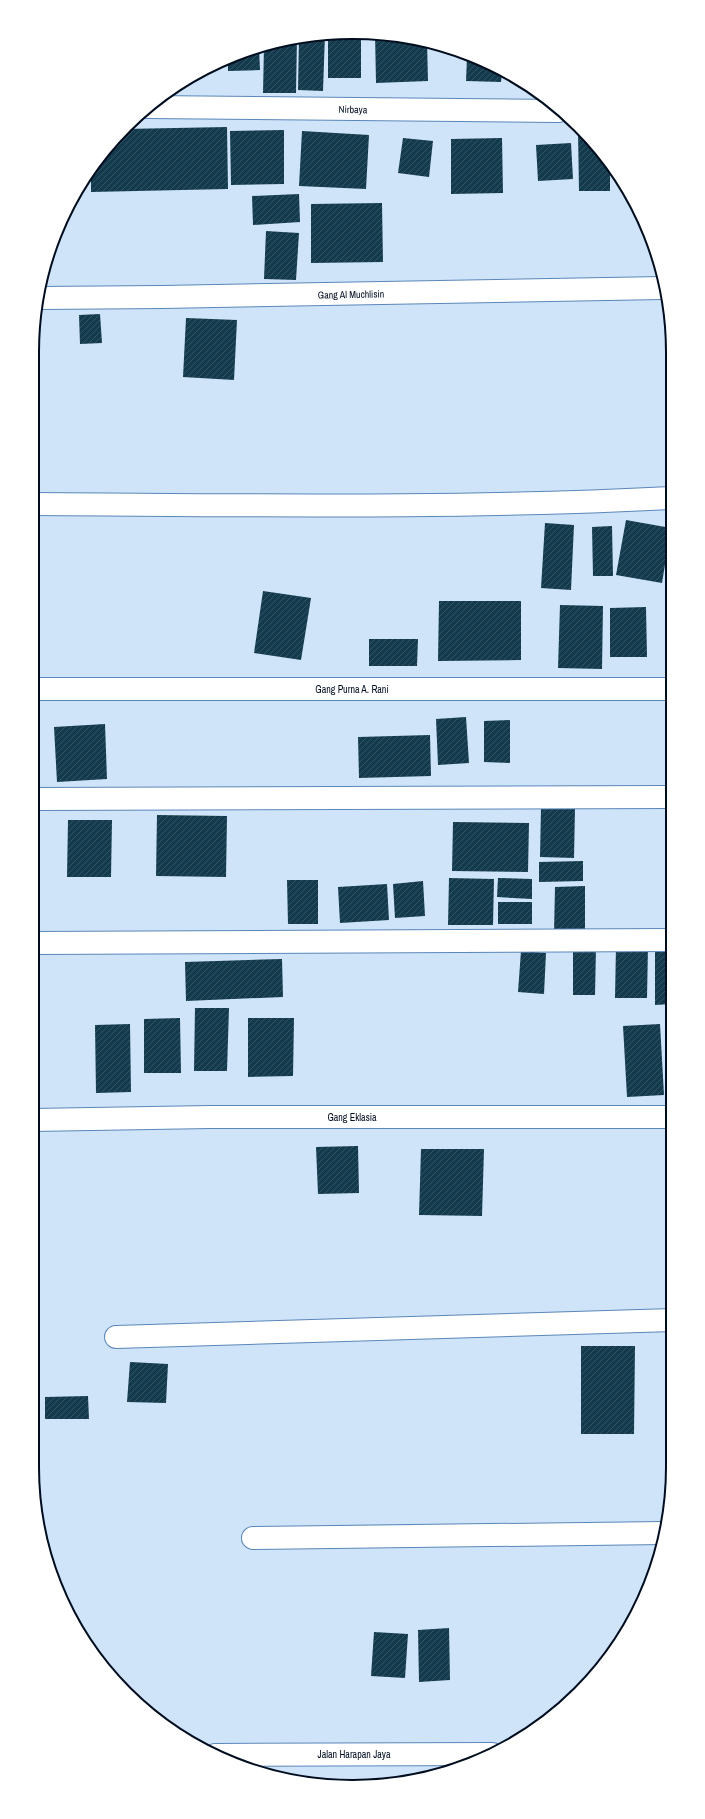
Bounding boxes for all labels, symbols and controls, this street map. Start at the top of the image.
street label: Nirbaya [339,103,368,116]
street label: Gang Al Muchlisin [318,287,384,302]
street label: Gang Purna A. Rani [315,683,389,696]
street label: Gang Eklasia [327,1111,377,1124]
street label: Jalan Harapan Jaya [318,1748,391,1761]

